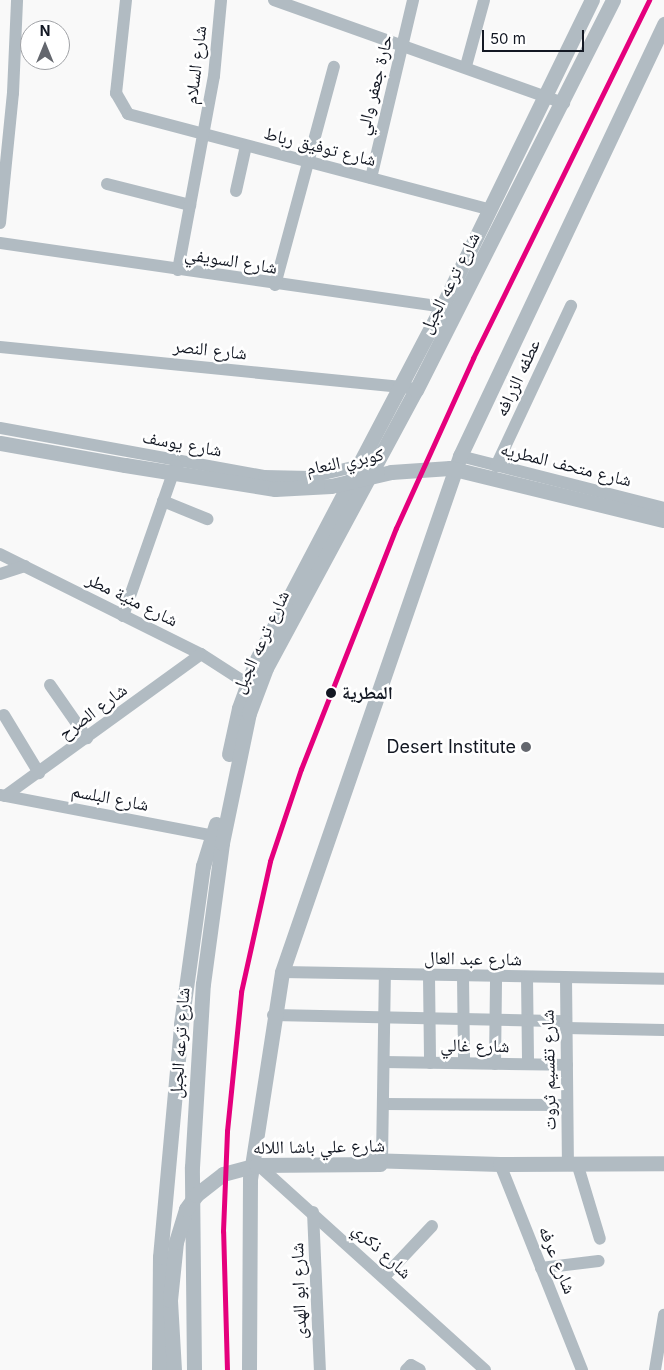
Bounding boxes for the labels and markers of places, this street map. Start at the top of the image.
place label: المطرية [342,682,393,704]
marker: المطرية [324,686,338,700]
place label: Desert Institute [387,736,516,758]
marker: Desert Institute [520,741,532,753]

